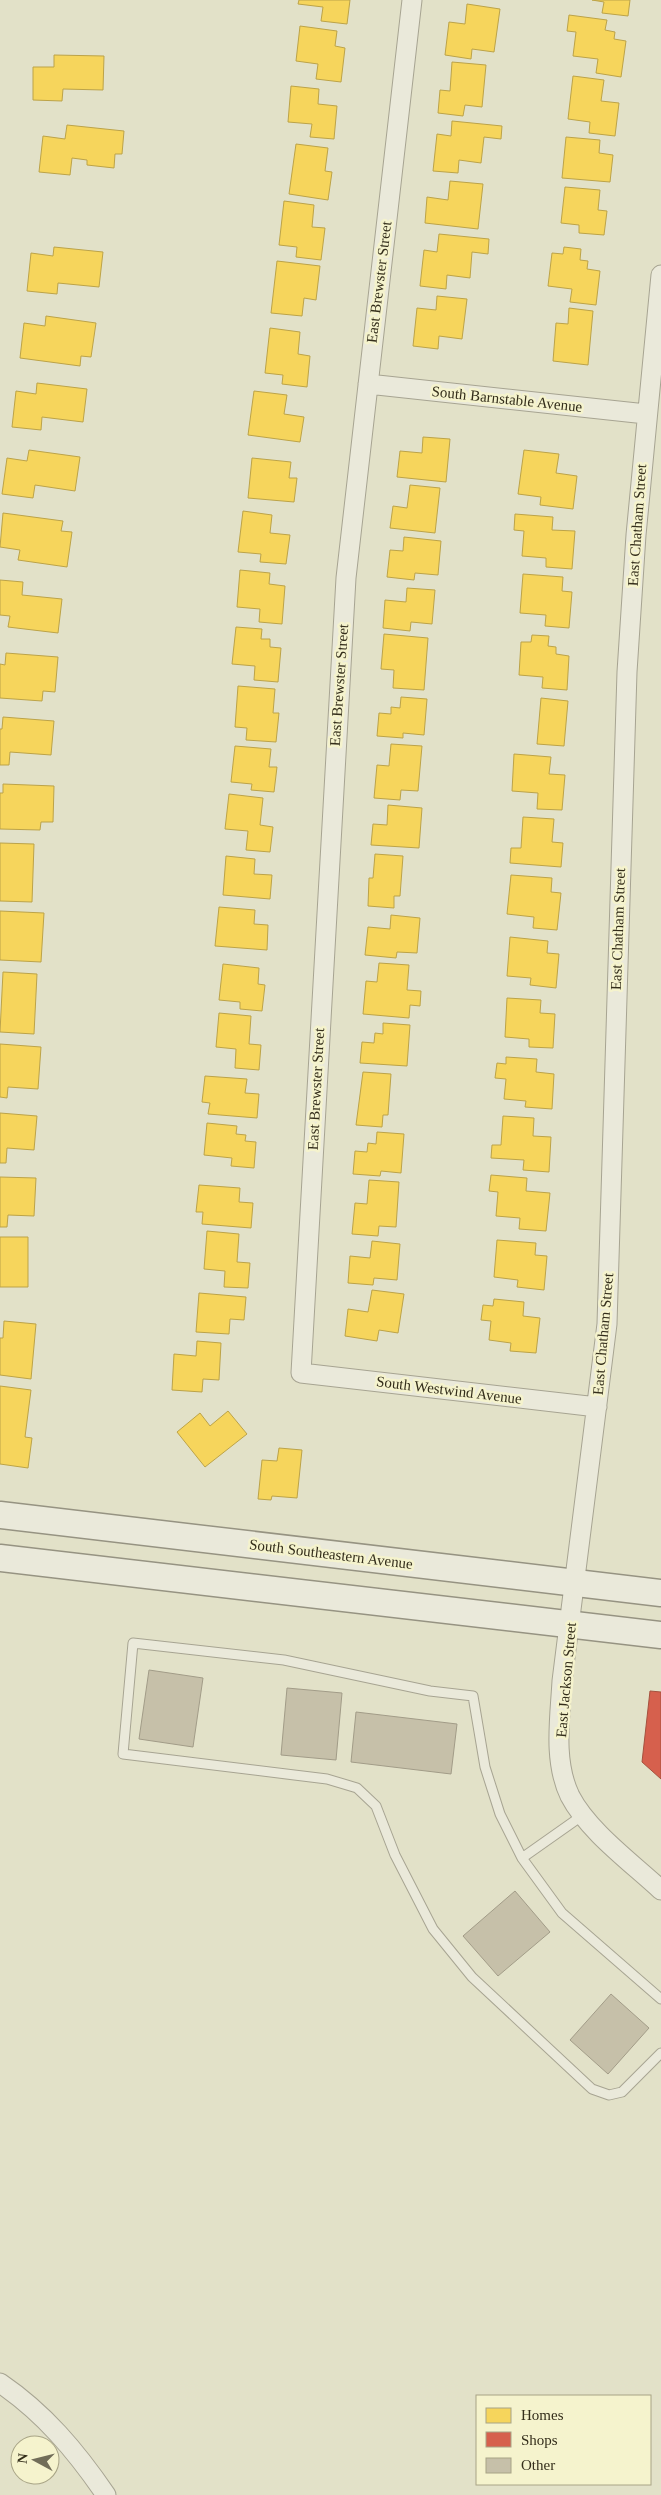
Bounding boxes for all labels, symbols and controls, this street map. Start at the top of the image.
street label: East Brewster Street [364,219,395,344]
street label: South Barnstable Avenue [431,383,583,415]
street label: East Chatham Street [625,463,649,587]
street label: East Brewster Street [327,623,351,747]
street label: East Chatham Street [608,867,628,990]
street label: East Brewster Street [305,1027,327,1151]
street label: East Chatham Street [590,1271,616,1396]
street label: South Westwind Avenue [375,1373,523,1407]
street label: South Southeastern Avenue [248,1536,414,1572]
street label: East Jackson Street [553,1621,579,1738]
legend [476,2395,651,2485]
text: Homes [521,2407,564,2423]
text: Shops [521,2432,558,2448]
north arrow [10,2435,60,2485]
text: N [15,2453,31,2464]
text: Other [521,2457,555,2473]

